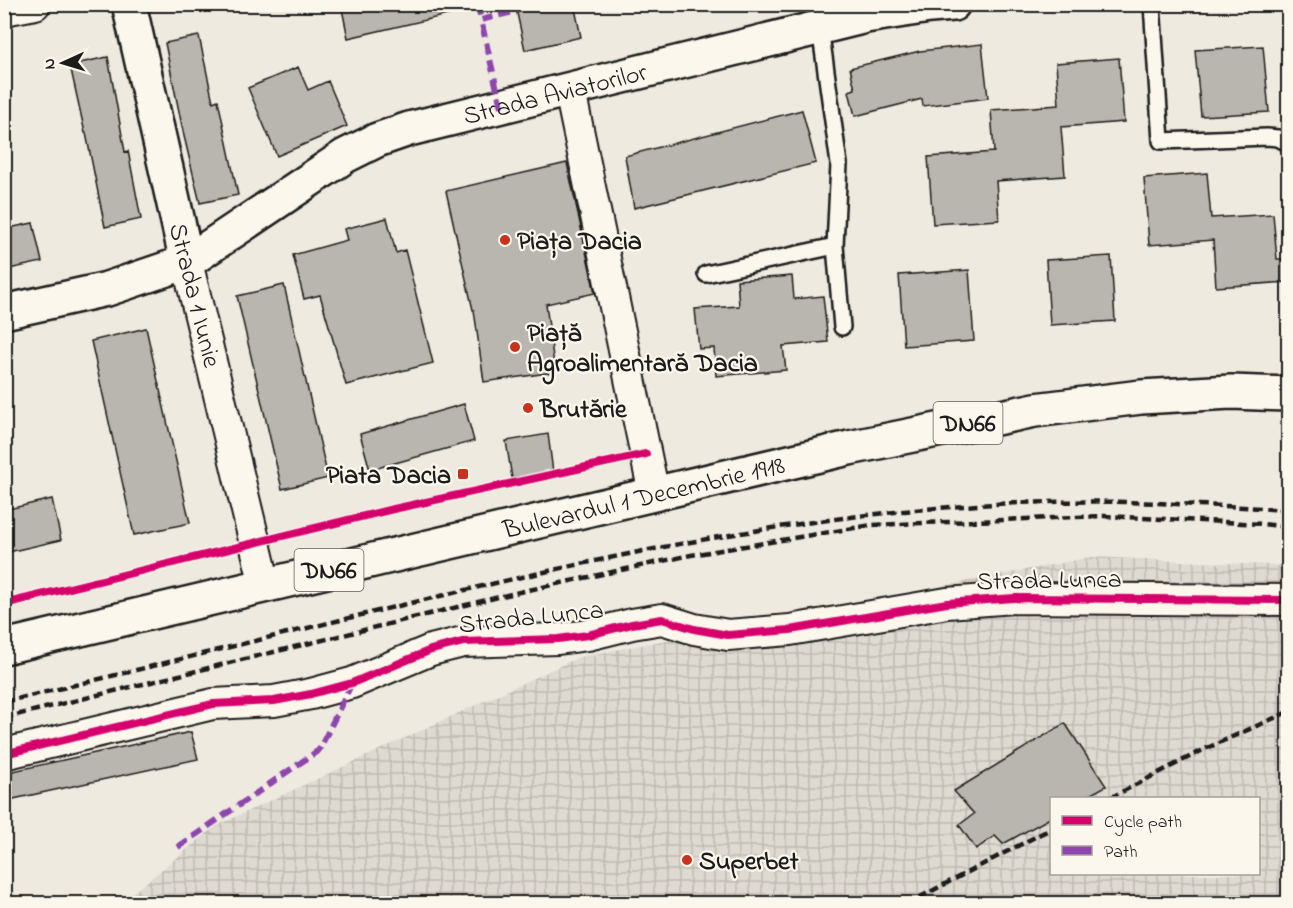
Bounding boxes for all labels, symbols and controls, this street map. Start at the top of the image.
north arrow [33,33,93,93]
street label: Strada Aviatorilor [459,55,652,137]
text: N [38,57,62,70]
street label: Strada 1 Iunie [157,220,229,372]
place label: Piața Dacia [517,224,642,262]
marker: Piața Dacia [498,233,512,247]
place label: Piață Agroalimentară Dacia [527,316,758,385]
marker: Piață Agroalimentară Dacia [508,340,522,354]
place label: Brutărie [539,392,628,430]
marker: Brutărie [521,401,535,415]
road number: DN66 [934,402,1002,444]
street label: Bulevardul 1 Decembrie 1918 [498,448,789,551]
place label: Piata Dacia [326,458,451,496]
marker: Piata Dacia [456,467,470,481]
road number: DN66 [294,549,364,591]
street label: Strada Lunca [976,562,1122,602]
street label: Strada Lunca [457,592,606,645]
legend [1050,797,1260,875]
text: Cycle path [1104,810,1182,836]
text: Path [1104,840,1138,866]
place label: Superbet [699,844,799,882]
marker: Superbet [680,853,694,867]

